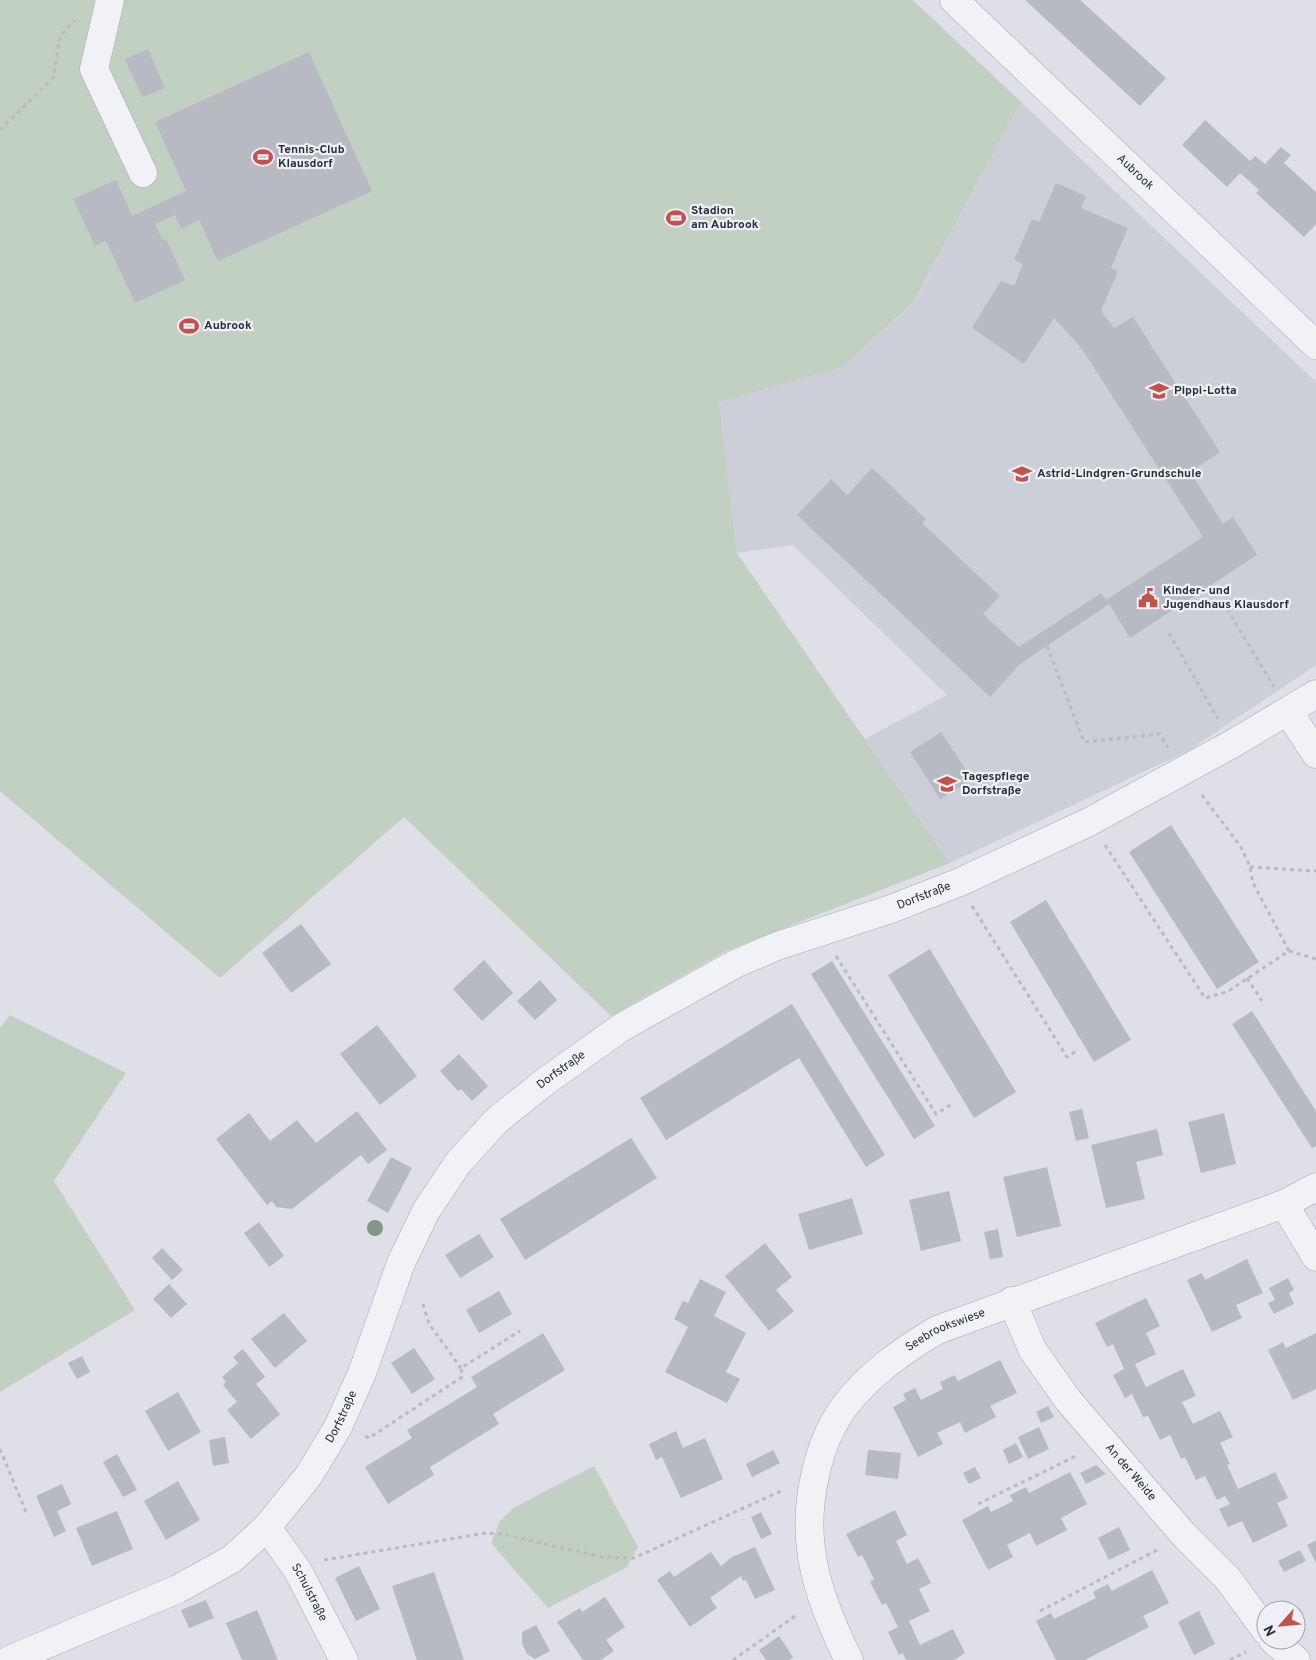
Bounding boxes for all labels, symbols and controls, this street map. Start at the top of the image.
place label: Tennis-Club Klausdorf [278,142,345,172]
sports icon: Tennis-Club Klausdorf [252,146,274,168]
street label: Aubrook [1113,151,1157,194]
place label: Stadion am Aubrook [691,203,759,233]
sports icon: Stadion am Aubrook [665,207,687,229]
sports icon: Aubrook [178,315,200,337]
place label: Aubrook [204,318,252,334]
school or university icon: Pippi-Lotta [1148,380,1170,402]
place label: Pippi-Lotta [1174,383,1237,399]
school or university icon: Astrid-Lindgren-Grundschule [1011,463,1033,485]
place label: Astrid-Lindgren-Grundschule [1037,466,1202,482]
place label: Kinder- und Jugendhaus Klausdorf [1163,583,1289,613]
public building icon: Kinder- und Jugendhaus Klausdorf [1137,587,1159,609]
place label: Tagespflege Dorfstraße [962,769,1030,799]
school or university icon: Tagespflege Dorfstraße [936,773,958,795]
street label: Dorfstraße [895,878,953,914]
street label: Dorfstraße [534,1047,589,1093]
street label: Seebrookswiese [903,1305,988,1356]
street label: Dorfstraße [322,1388,361,1446]
street label: An der Weide [1101,1440,1159,1505]
street label: Schulstraße [287,1560,331,1624]
north arrow [1256,1600,1306,1650]
text: N [1261,1622,1281,1639]

